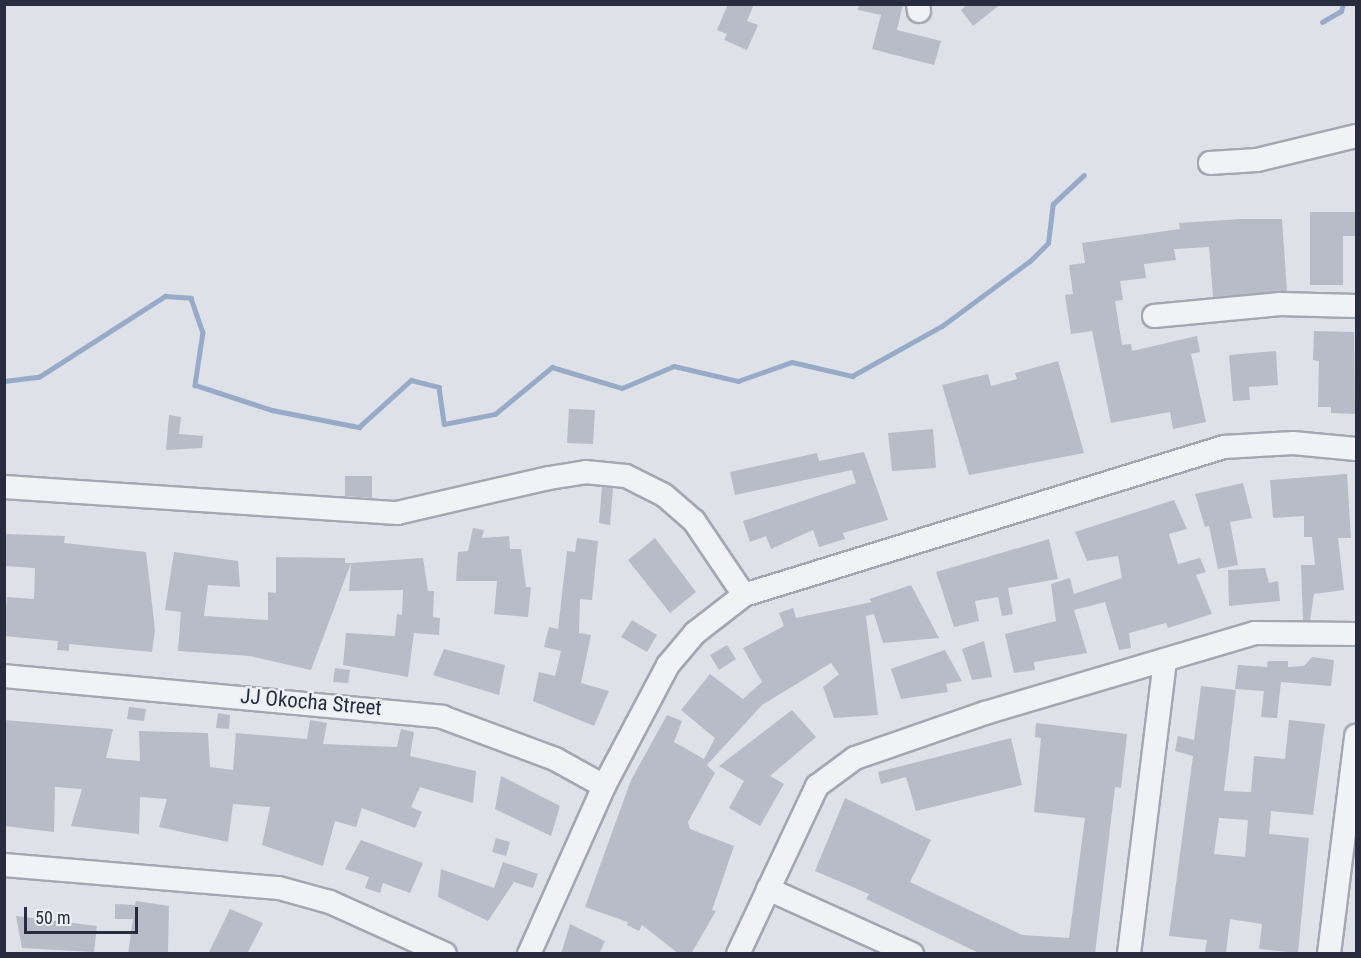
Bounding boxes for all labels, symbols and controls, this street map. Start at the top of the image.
street label: JJ Okocha Street [239,683,383,721]
scale bar [27,895,141,933]
text: 50 m [35,907,70,928]

